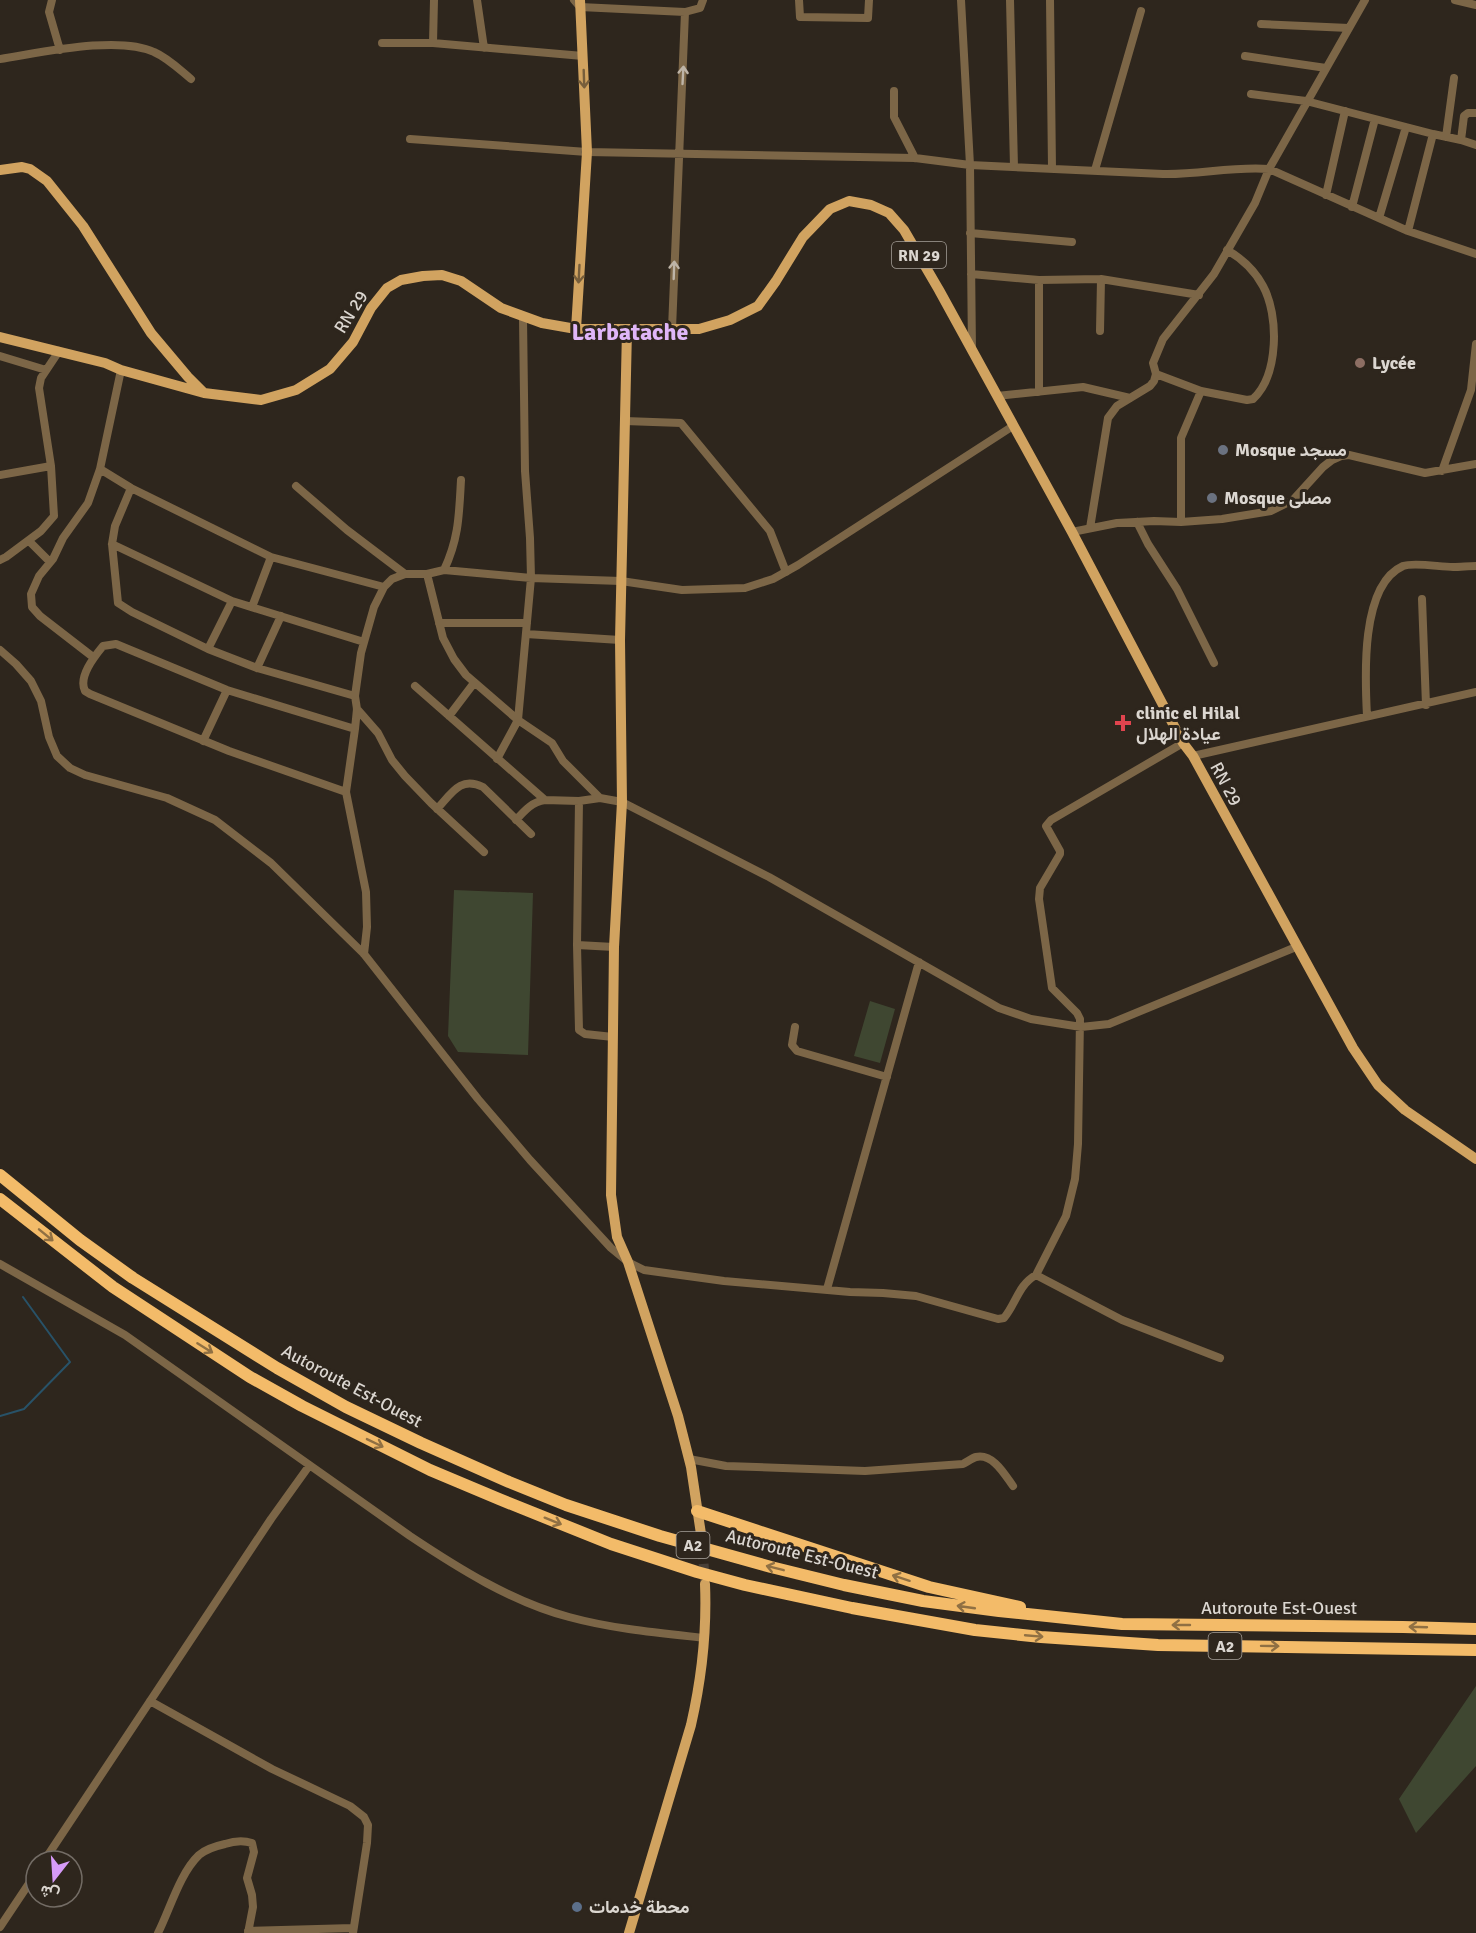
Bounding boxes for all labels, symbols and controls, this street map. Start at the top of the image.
one-way arrow [677,66,688,86]
one-way arrow [578,69,590,89]
road number: RN 29 [892,242,946,268]
one-way arrow [669,261,680,281]
one-way arrow [574,264,585,284]
street label: RN 29 [329,286,373,338]
district label: Larbatache [572,317,689,347]
place label: Lycée [1372,352,1416,374]
marker: Lycée [1353,356,1367,370]
place label: Mosque مسجد [1235,439,1347,461]
marker: Mosque مسجد [1216,443,1230,457]
place label: Mosque مصلى [1224,487,1332,509]
marker: Mosque مصلى [1205,491,1219,505]
place label: clinic el Hilal عيادة الهلال [1136,702,1240,745]
marker: clinic el Hilal عيادة الهلال [1114,714,1132,732]
street label: RN 29 [1205,758,1247,810]
one-way arrow [37,1229,53,1242]
street label: Autoroute Est-Ouest [278,1340,426,1432]
one-way arrow [196,1342,213,1354]
one-way arrow [365,1438,383,1450]
one-way arrow [544,1516,562,1527]
street label: Autoroute Est-Ouest [724,1524,880,1584]
road number: A2 [676,1532,710,1558]
one-way arrow [766,1561,785,1573]
one-way arrow [892,1572,911,1583]
street label: Autoroute Est-Ouest [1201,1597,1357,1619]
one-way arrow [956,1601,976,1612]
one-way arrow [1171,1619,1191,1631]
one-way arrow [1408,1621,1428,1633]
one-way arrow [1023,1631,1043,1642]
road number: A2 [1208,1633,1242,1659]
one-way arrow [1260,1640,1280,1652]
north arrow [24,1849,84,1909]
text: ش [38,1880,62,1905]
place label: محطة خدمات [589,1896,690,1918]
marker: محطة خدمات [570,1900,584,1914]

